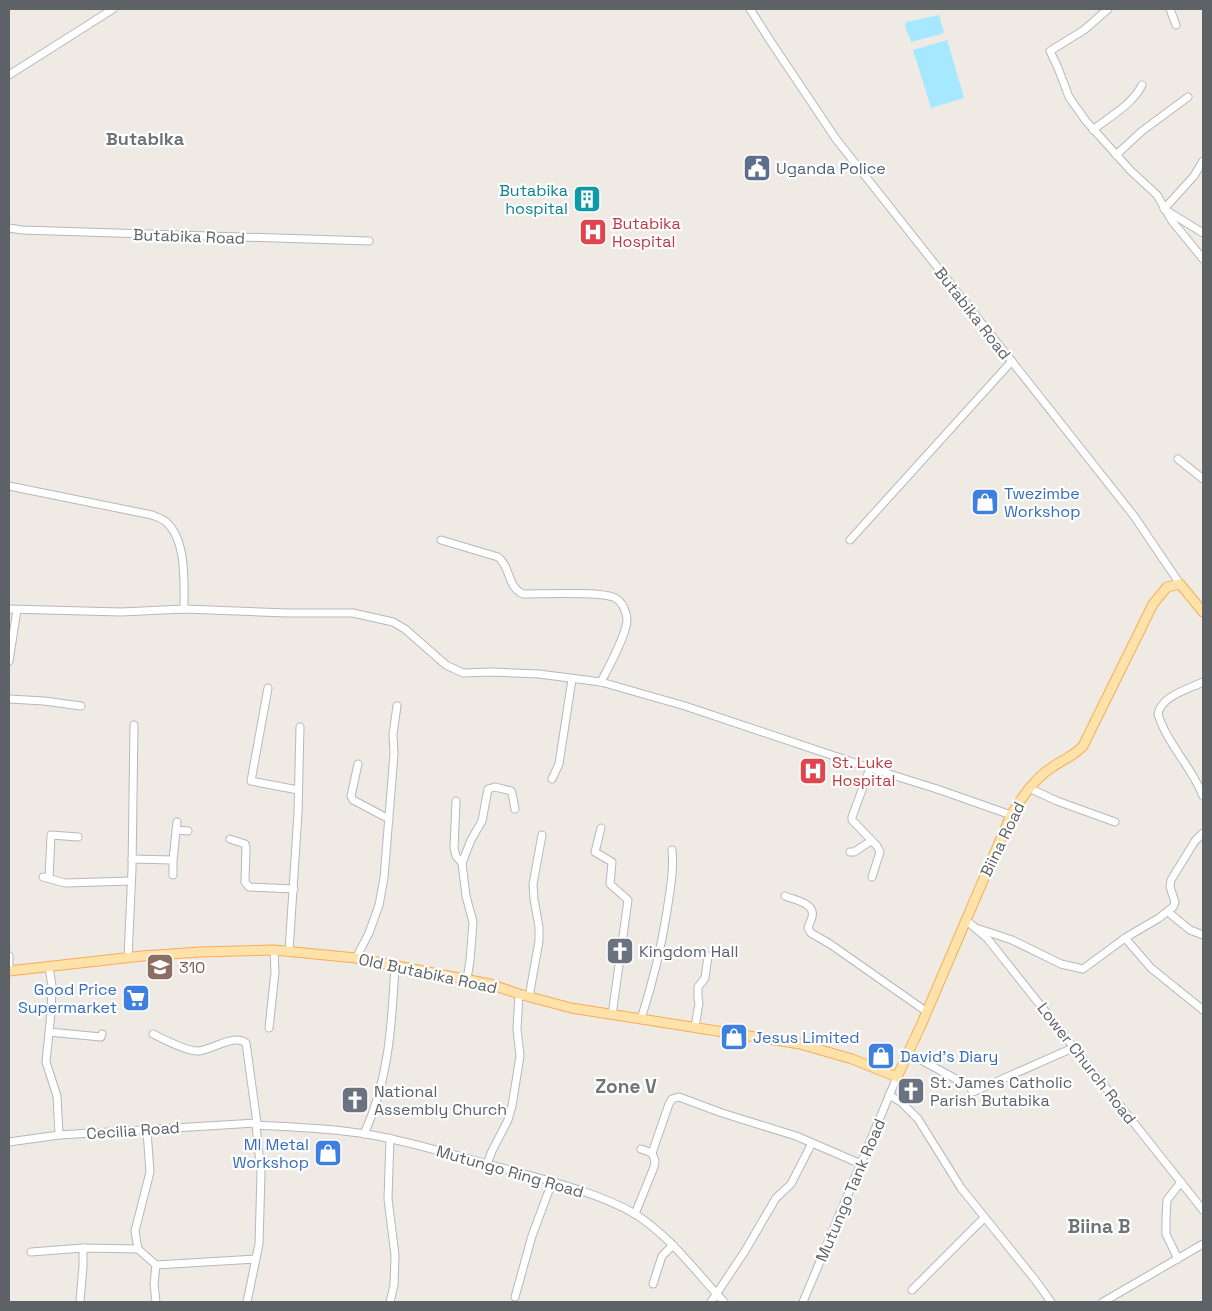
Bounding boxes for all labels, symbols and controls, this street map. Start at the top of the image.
district label: Butabika [106,127,185,150]
public building icon: Uganda Police [742,153,772,183]
place label: Uganda Police [776,158,886,179]
place label: Butabika hospital [499,180,568,219]
building icon: Butabika hospital [572,184,602,214]
place label: Butabika Hospital [612,213,681,252]
hospital icon: Butabika Hospital [578,217,608,247]
street label: Butabika Road [133,224,245,249]
street label: Butabika Road [930,263,1015,364]
place label: Twezimbe Workshop [1004,483,1081,522]
shop icon: Twezimbe Workshop [970,487,1000,517]
place label: St. Luke Hospital [832,752,895,791]
hospital icon: St. Luke Hospital [798,756,828,786]
street label: Biina Road [975,798,1030,880]
church icon: Kingdom Hall [605,936,635,966]
place label: Kingdom Hall [639,941,738,962]
street label: Old Butabika Road [357,949,499,998]
school or university icon: 310 [145,952,175,982]
place label: 310 [179,957,205,978]
place label: Good Price Supermarket [18,979,117,1018]
supermarket icon: Good Price Supermarket [121,983,151,1013]
street label: Lower Church Road [1032,998,1141,1128]
shop icon: Jesus Limited [719,1022,749,1052]
place label: Jesus Limited [753,1027,860,1048]
shop icon: David's Diary [866,1041,896,1071]
place label: David's Diary [900,1046,998,1067]
place label: St. James Catholic Parish Butabika [930,1072,1072,1111]
district label: Zone V [595,1074,657,1099]
church icon: St. James Catholic Parish Butabika [896,1076,926,1106]
place label: National Assembly Church [374,1081,507,1120]
church icon: National Assembly Church [340,1085,370,1115]
street label: Mutungo Tank Road [811,1115,890,1265]
street label: Cecilia Road [86,1117,180,1144]
place label: Ml Metal Workshop [232,1134,309,1173]
shop icon: Ml Metal Workshop [313,1138,343,1168]
street label: Mutungo Ring Road [434,1140,586,1203]
district label: Biina B [1068,1214,1130,1239]

